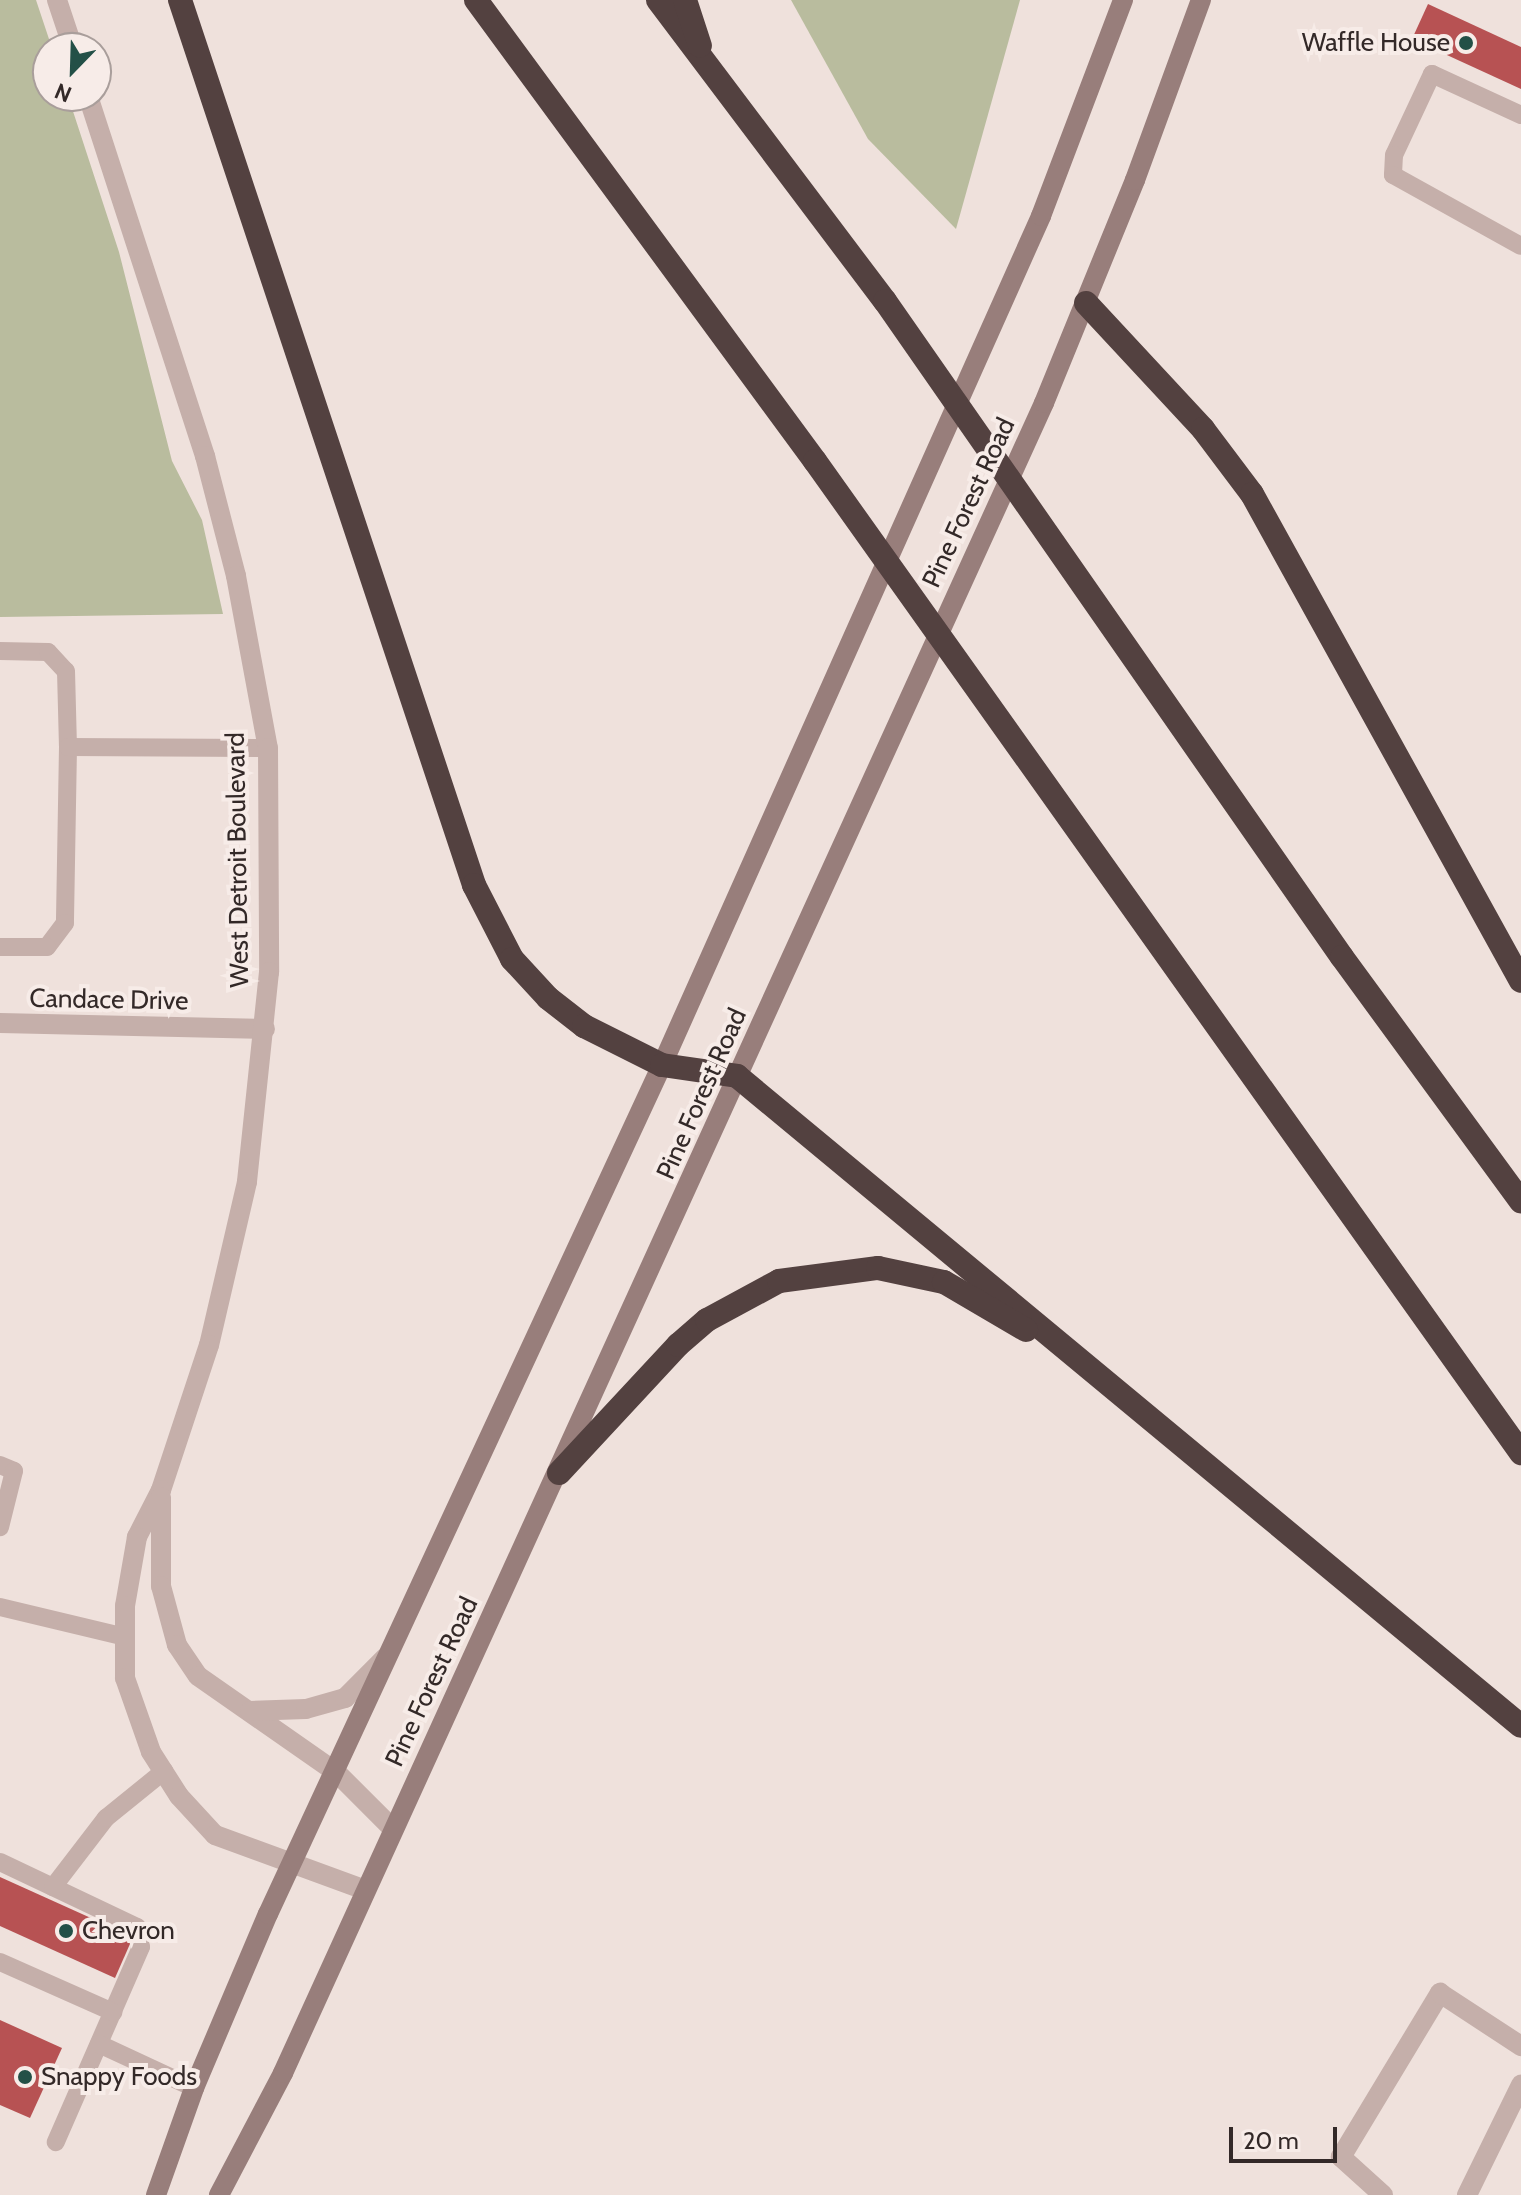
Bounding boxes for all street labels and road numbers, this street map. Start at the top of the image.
street label: Pine Forest Road [916,413,1022,593]
street label: West Detroit Boulevard [220,732,256,988]
street label: Candace Drive [29,983,189,1017]
street label: Pine Forest Road [650,1004,754,1184]
street label: Pine Forest Road [379,1592,485,1772]

